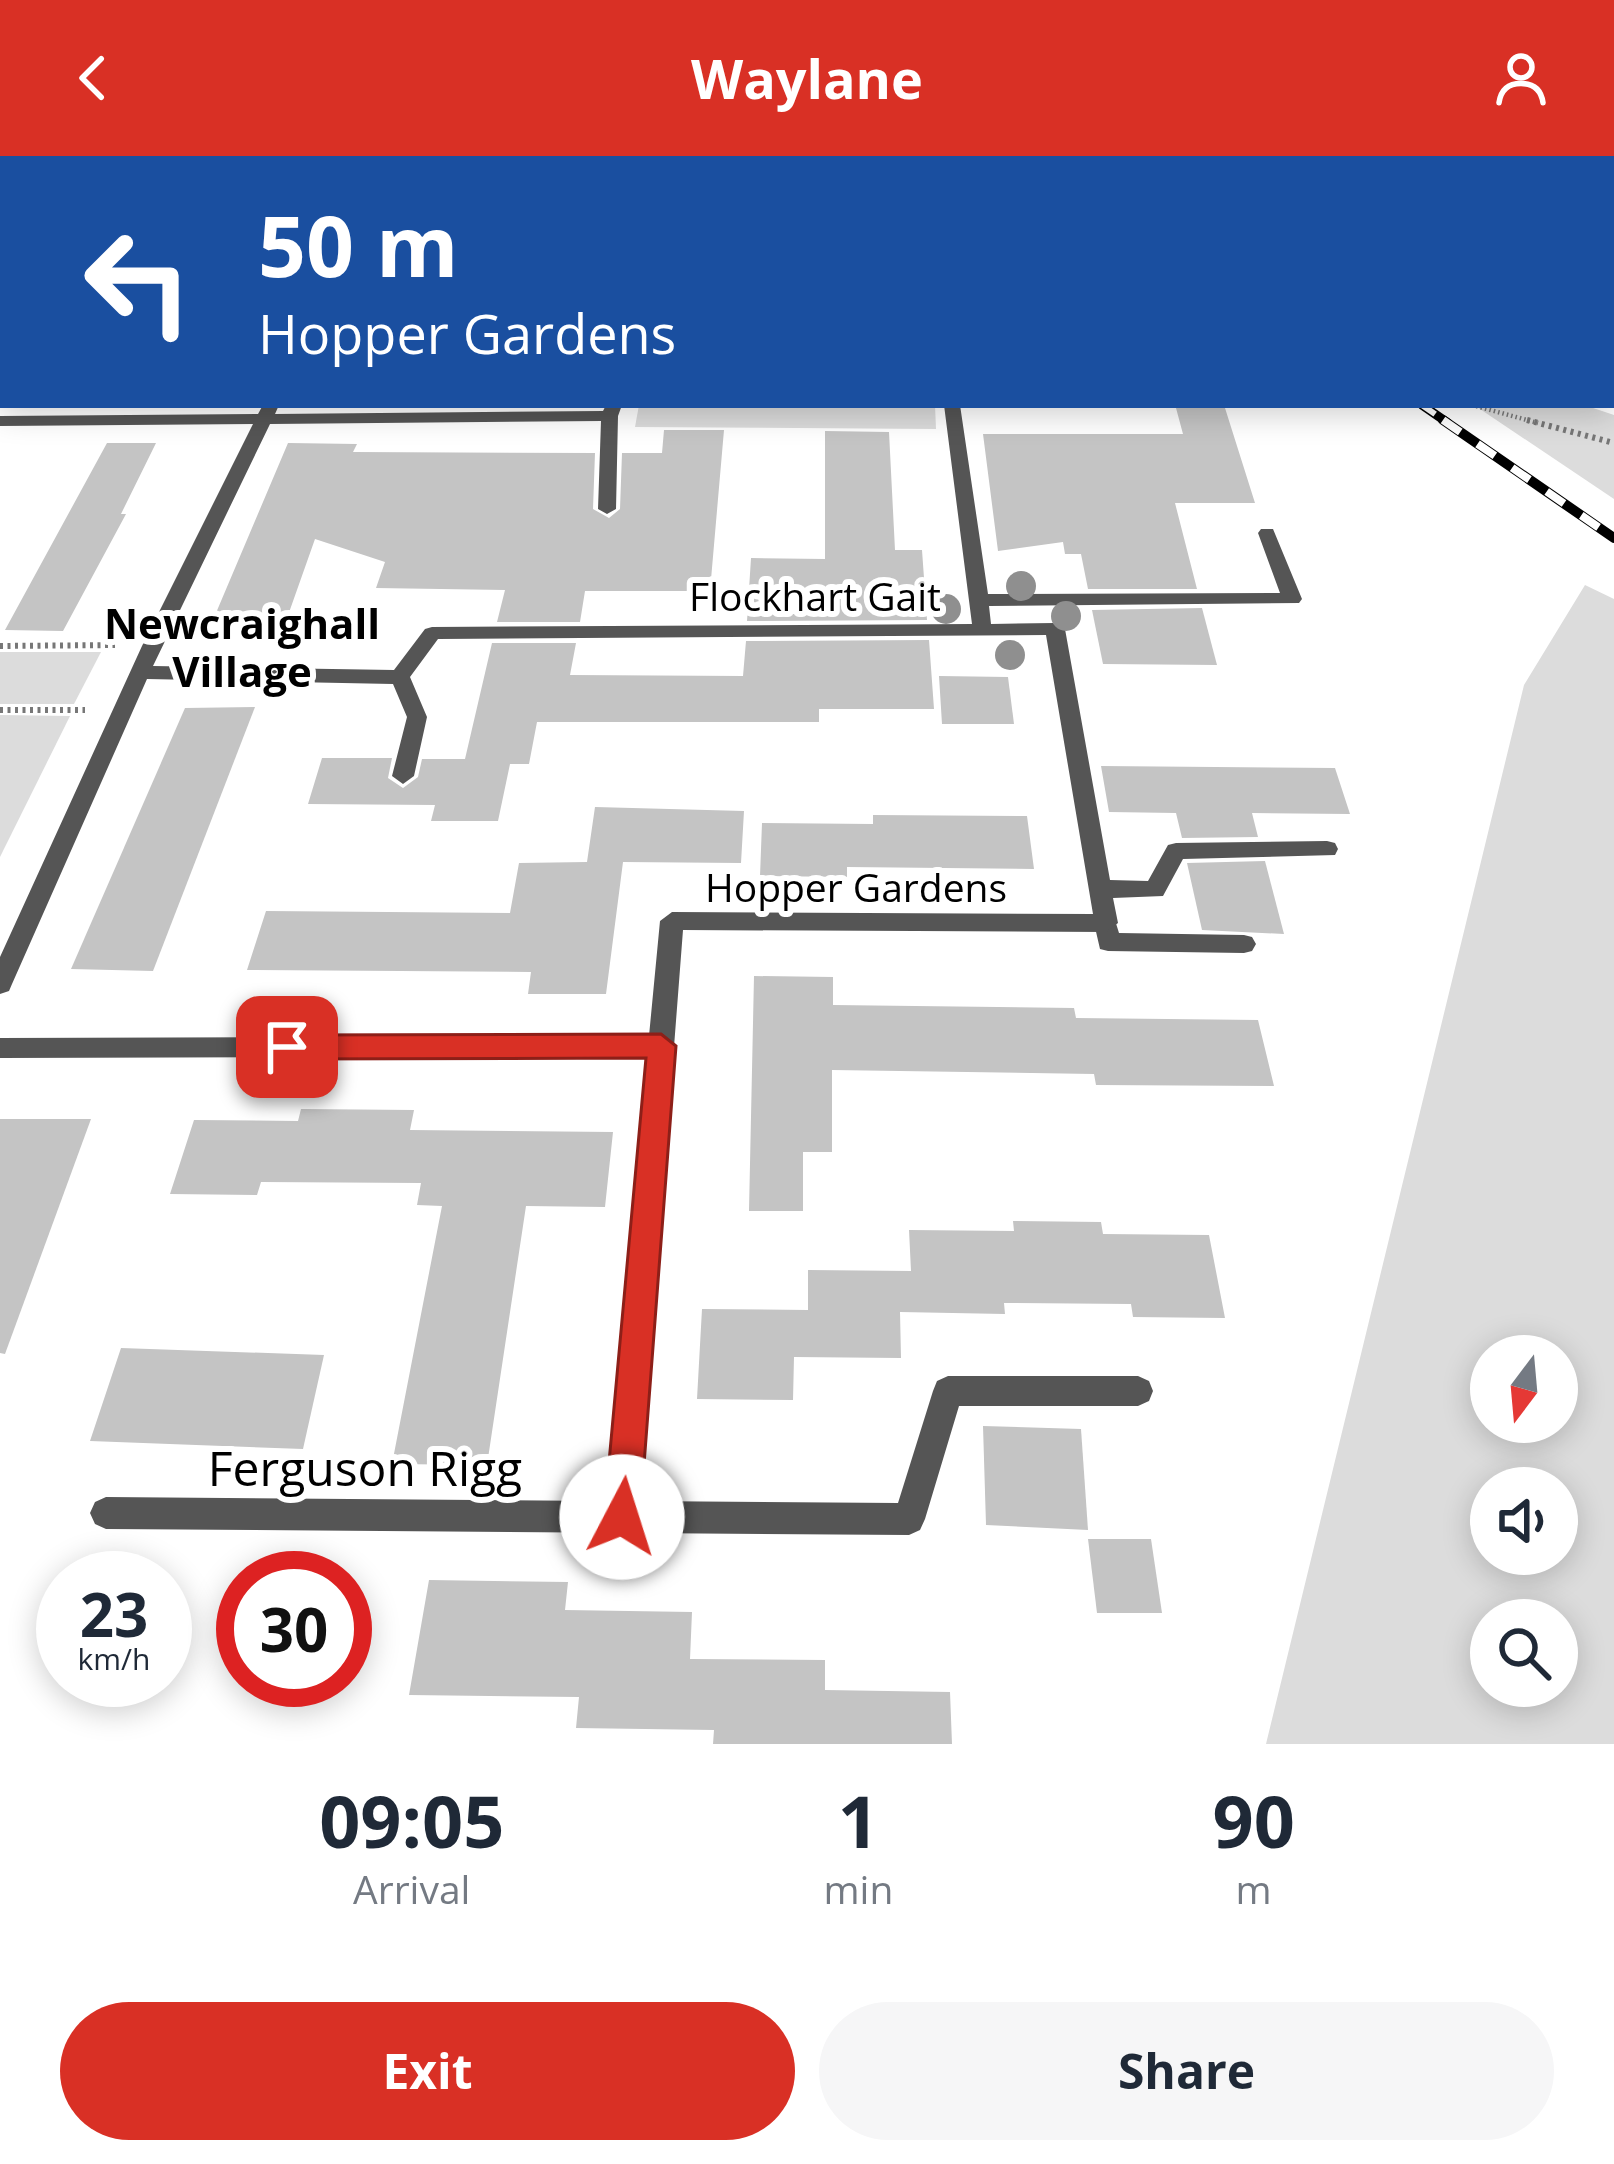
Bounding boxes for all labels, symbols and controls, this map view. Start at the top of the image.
text: Waylane [691,41,923,115]
icon: back [60,45,126,111]
icon: person [1488,45,1554,111]
text: 50 m [258,187,458,302]
icon: left [60,204,216,360]
text: Hopper Gardens [258,296,676,370]
street label: Flockhart Gait [689,569,941,622]
district label: Newcraighall Village [104,594,380,699]
street label: Hopper Gardens [705,860,1007,913]
pin [236,996,338,1098]
icon: arrive [254,1014,320,1080]
north arrow [1470,1335,1578,1443]
map controls [1470,1335,1578,1707]
street label: Ferguson Rigg [208,1435,522,1500]
position arrow [559,1454,685,1580]
button: sound [1470,1467,1578,1575]
speed limit sign: 30 [216,1551,372,1707]
text: 23 [80,1573,148,1655]
button: search [1470,1599,1578,1707]
text: km/h [78,1638,150,1679]
text: 09:05 [319,1771,504,1869]
text: 1 [838,1771,879,1869]
text: 90 [1213,1771,1295,1869]
text: Arrival [353,1862,470,1915]
text: min [823,1862,893,1915]
text: m [1236,1862,1272,1915]
button: Exit [60,2002,795,2140]
button: Share [819,2002,1554,2140]

